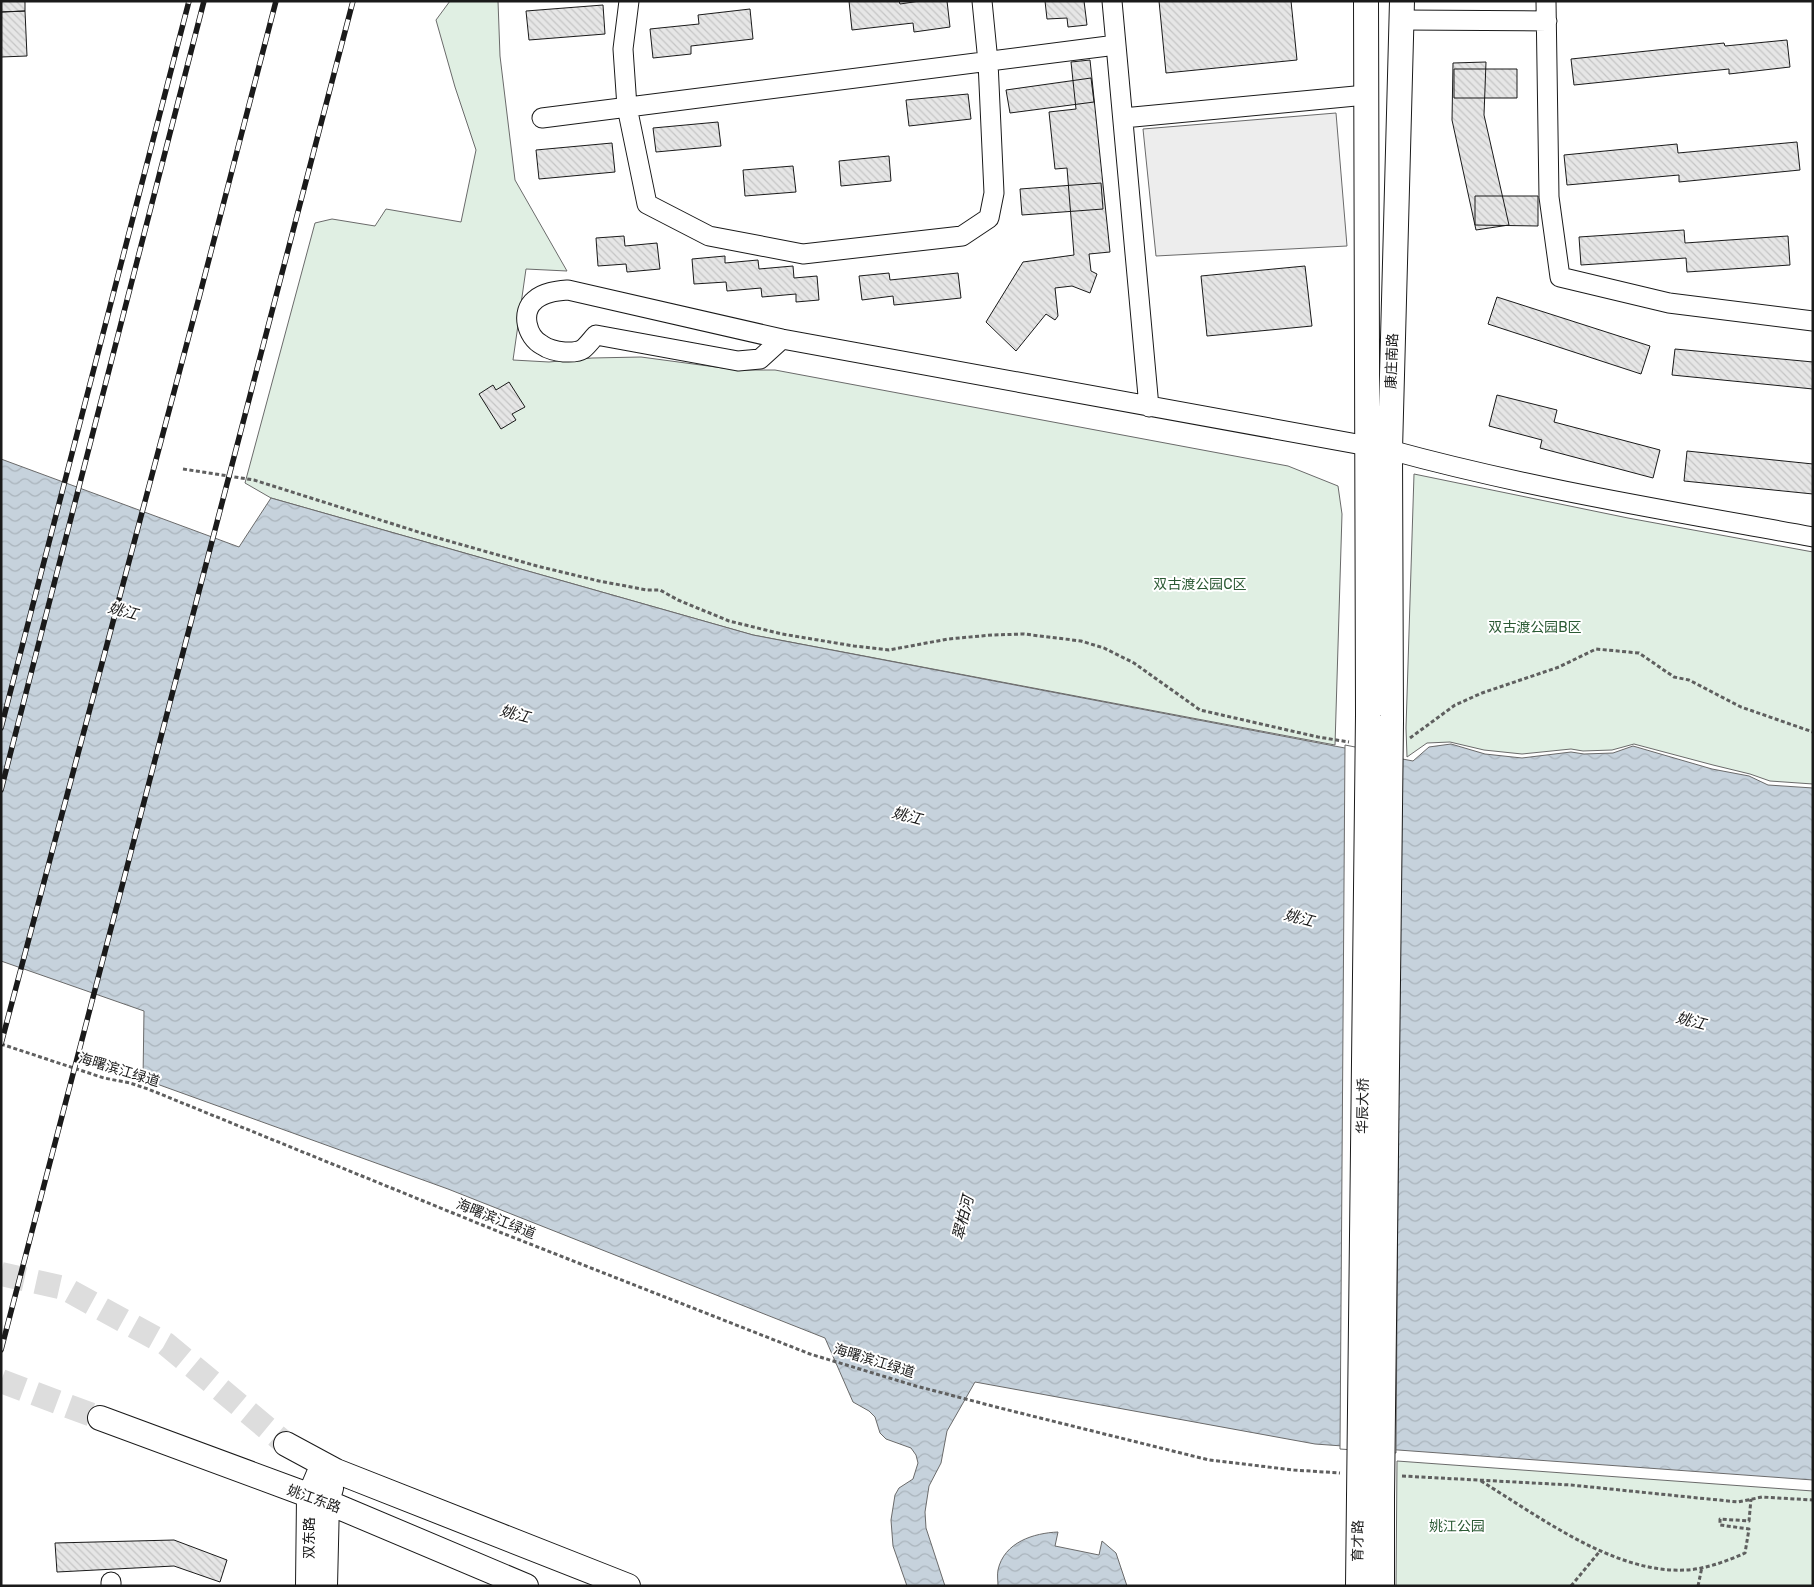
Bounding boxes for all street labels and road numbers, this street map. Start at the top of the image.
street label: 康庄南路 [1383,333,1401,389]
street label: 海曙滨江绿道 [76,1050,162,1090]
street label: 华辰大桥 [1354,1078,1372,1134]
street label: 海曙滨江绿道 [454,1195,538,1243]
street label: 海曙滨江绿道 [831,1341,917,1381]
street label: 姚江东路 [285,1481,343,1517]
street label: 双东路 [301,1517,318,1559]
street label: 育才路 [1349,1520,1367,1562]

